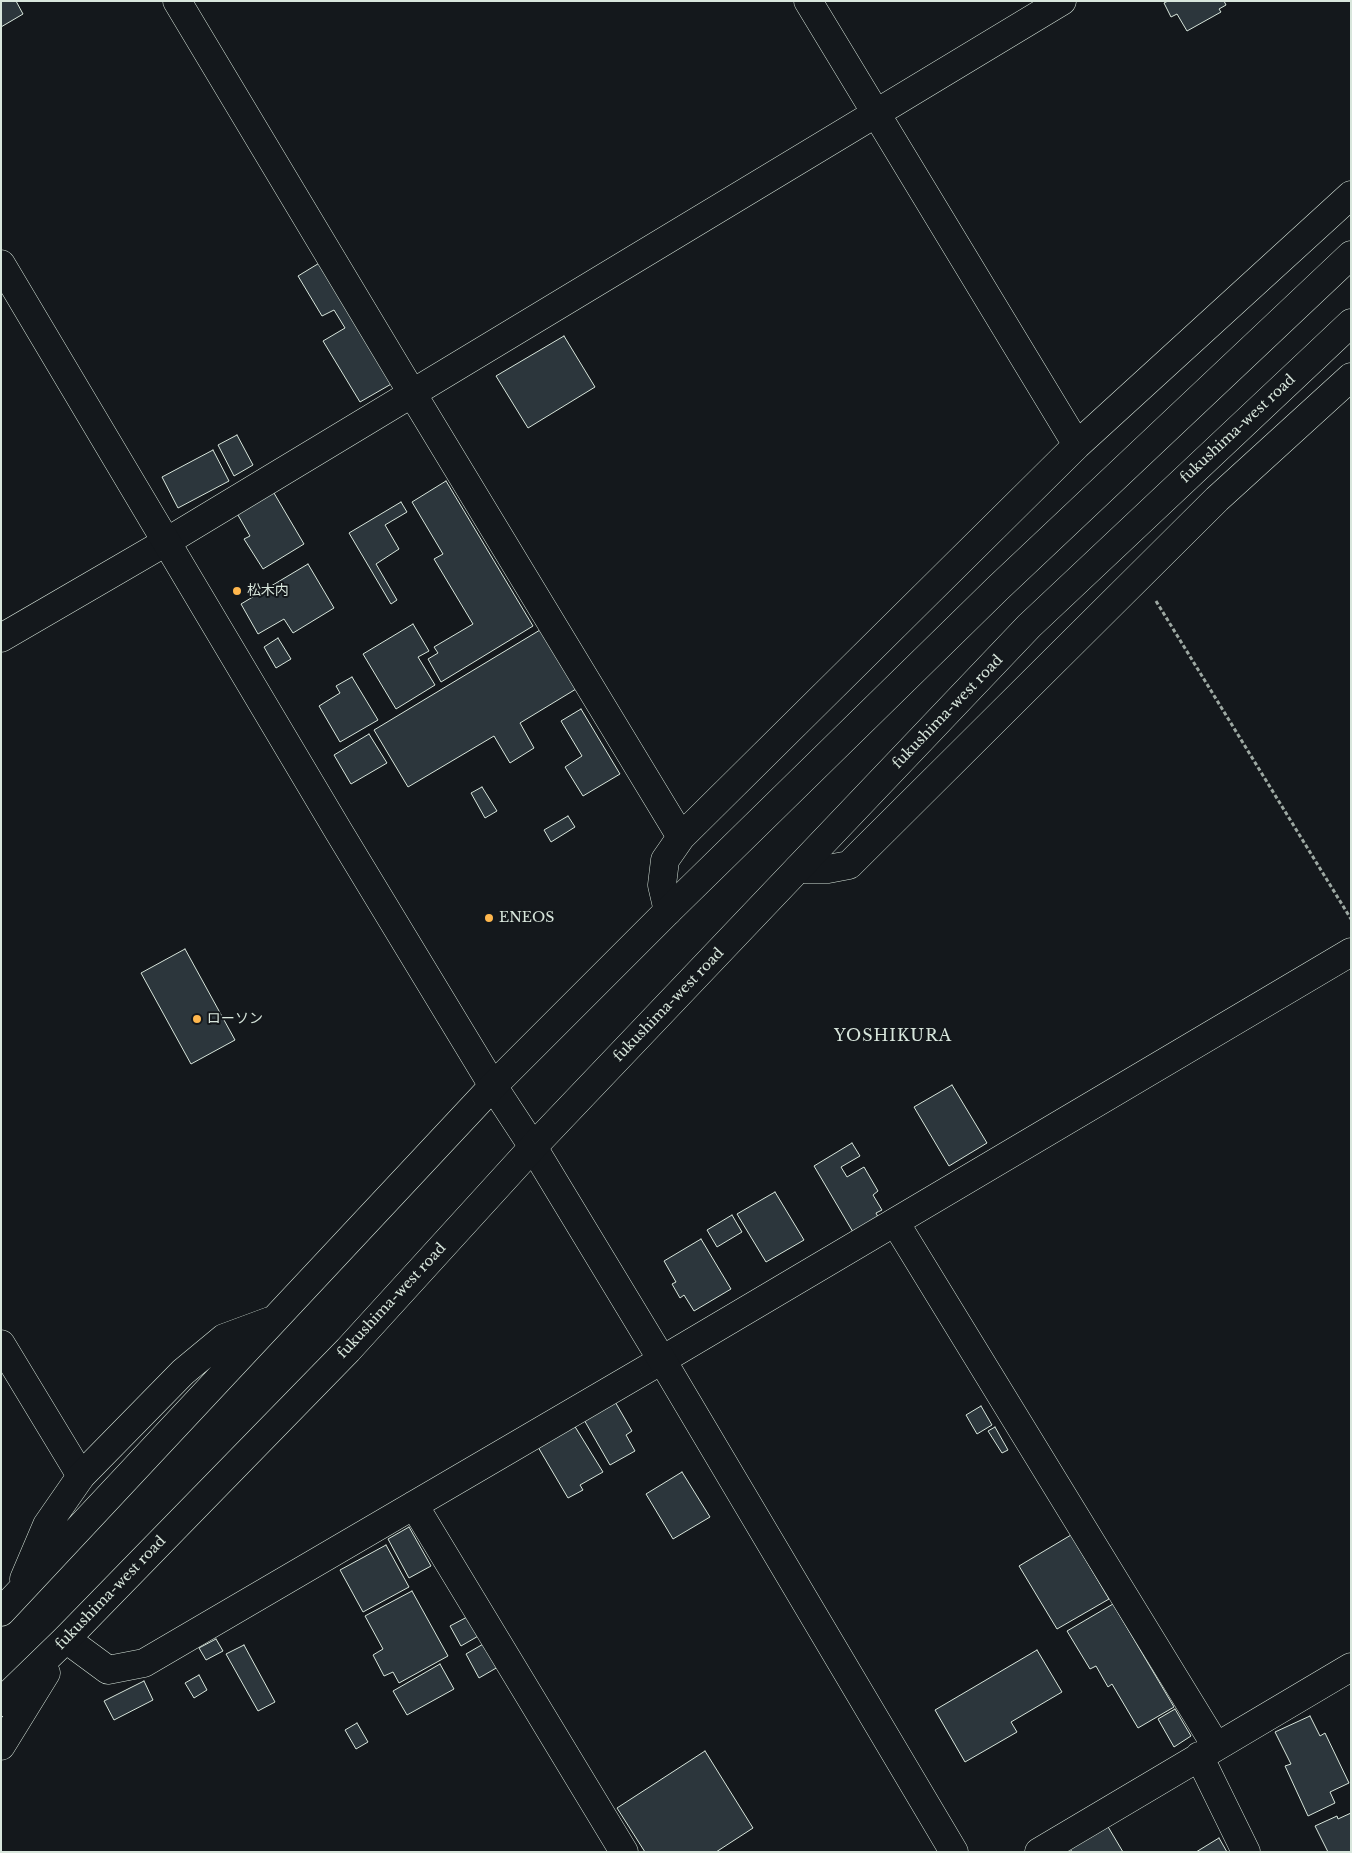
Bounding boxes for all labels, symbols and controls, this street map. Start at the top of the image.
street label: fukushima-west road [1177,371,1299,487]
place label: 松木内 [247,583,289,599]
marker: 松木内 [231,585,243,597]
street label: fukushima-west road [889,652,1007,772]
place label: ENEOS [499,910,554,926]
marker: ENEOS [483,912,495,924]
street label: fukushima-west road [610,945,728,1065]
place label: ローソン [207,1011,263,1027]
marker: ローソン [191,1013,203,1025]
district label: YOSHIKURA [833,1026,953,1046]
street label: fukushima-west road [334,1240,450,1362]
street label: fukushima-west road [52,1533,170,1653]

